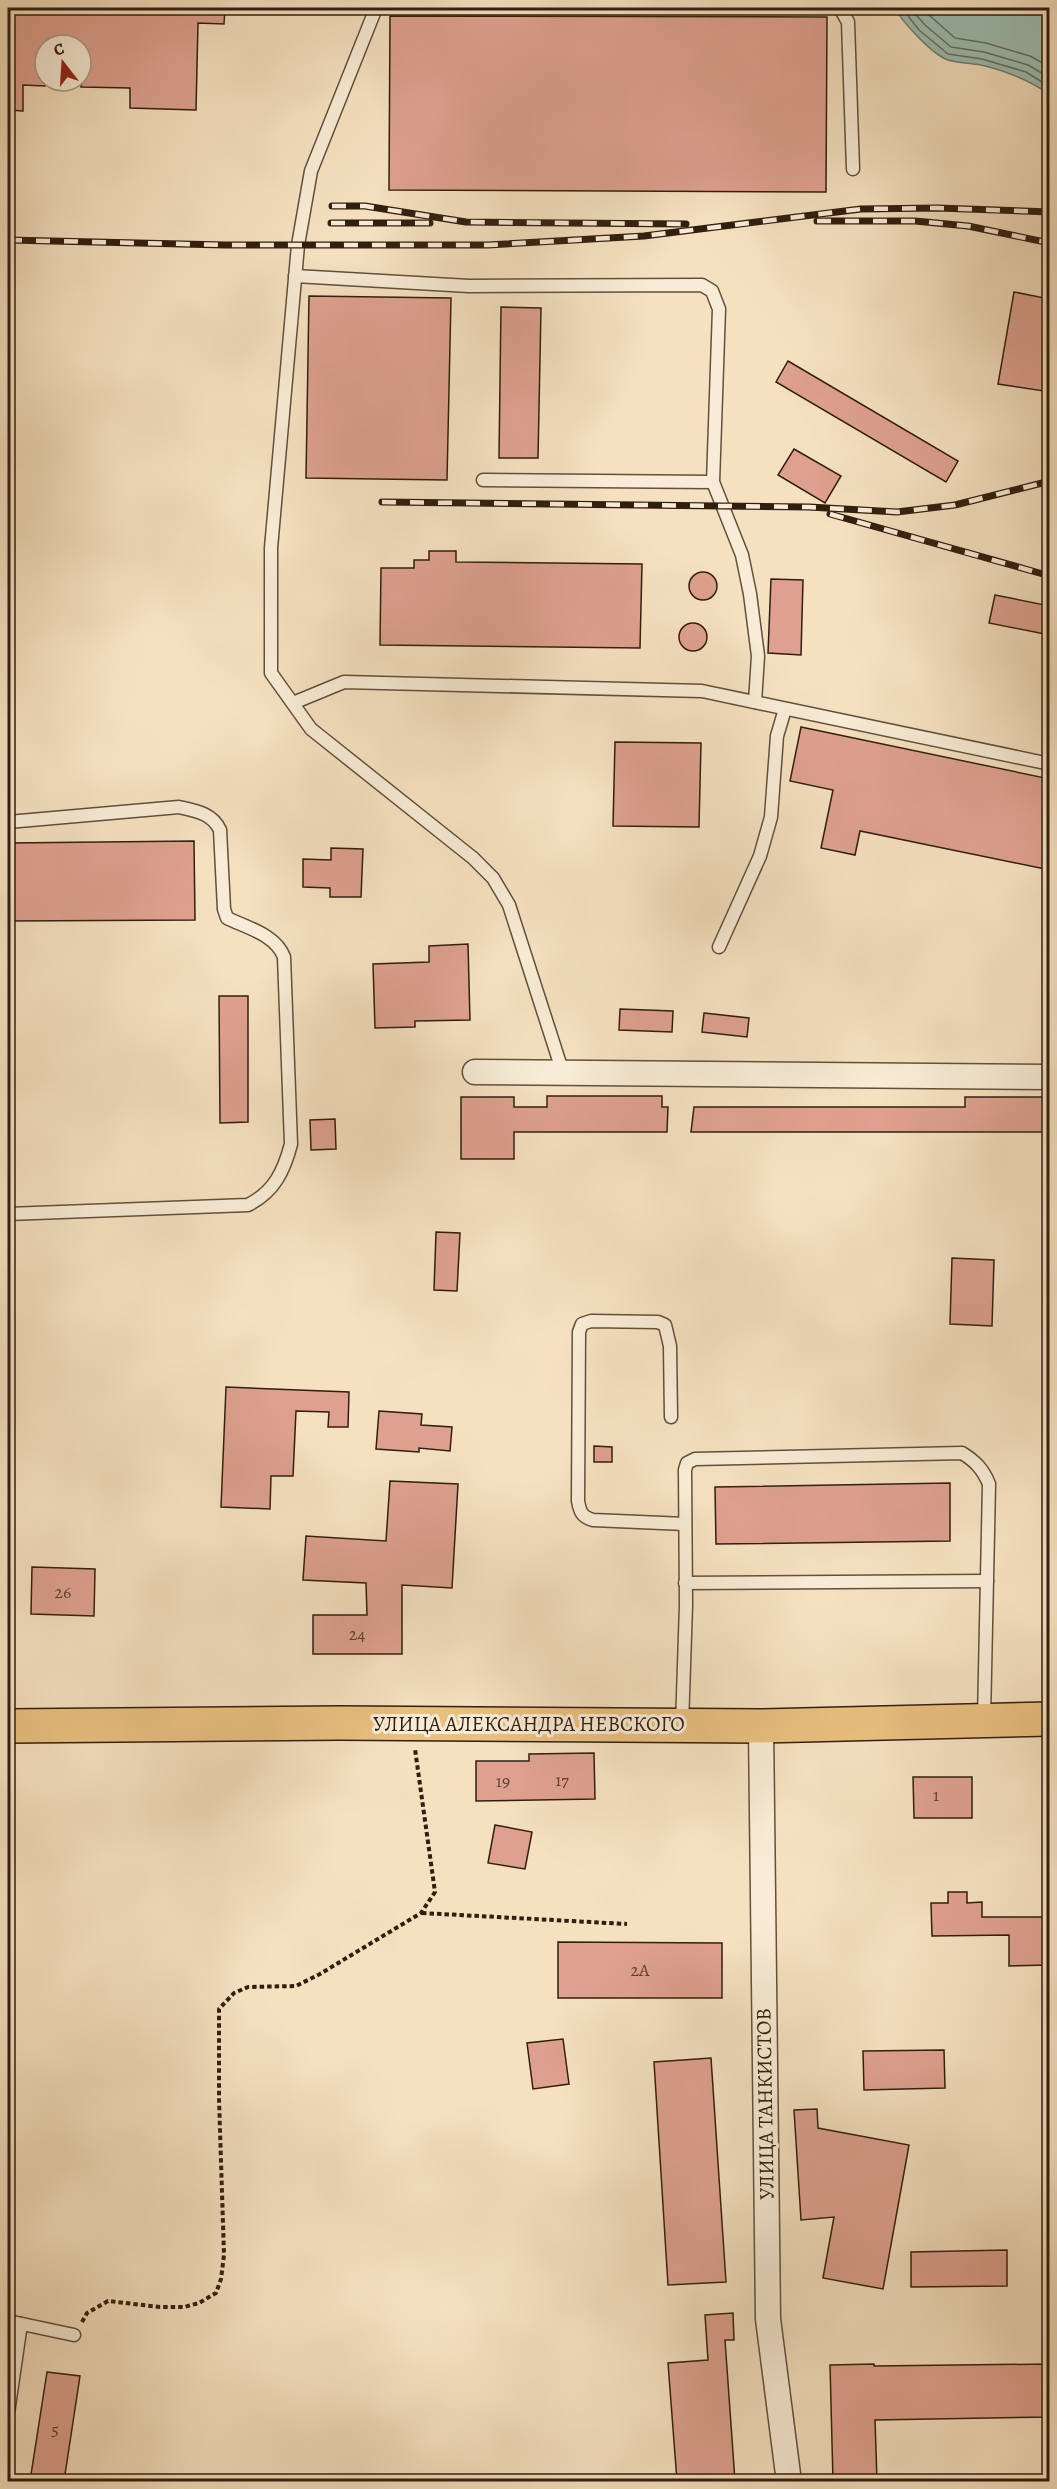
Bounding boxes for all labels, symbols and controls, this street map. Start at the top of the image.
north arrow [33,33,93,93]
text: С [51,38,67,62]
house number: 26 [55,1580,71,1604]
house number: 24 [349,1622,365,1646]
street label: УЛИЦА АЛЕКСАНДРА НЕВСКОГО [373,1710,685,1738]
house number: 17 [555,1768,569,1792]
house number: 19 [496,1769,510,1793]
house number: 1 [933,1783,939,1807]
house number: 2А [630,1958,650,1982]
street label: УЛИЦА ТАНКИСТОВ [749,2008,781,2200]
house number: 5 [51,2417,59,2441]

